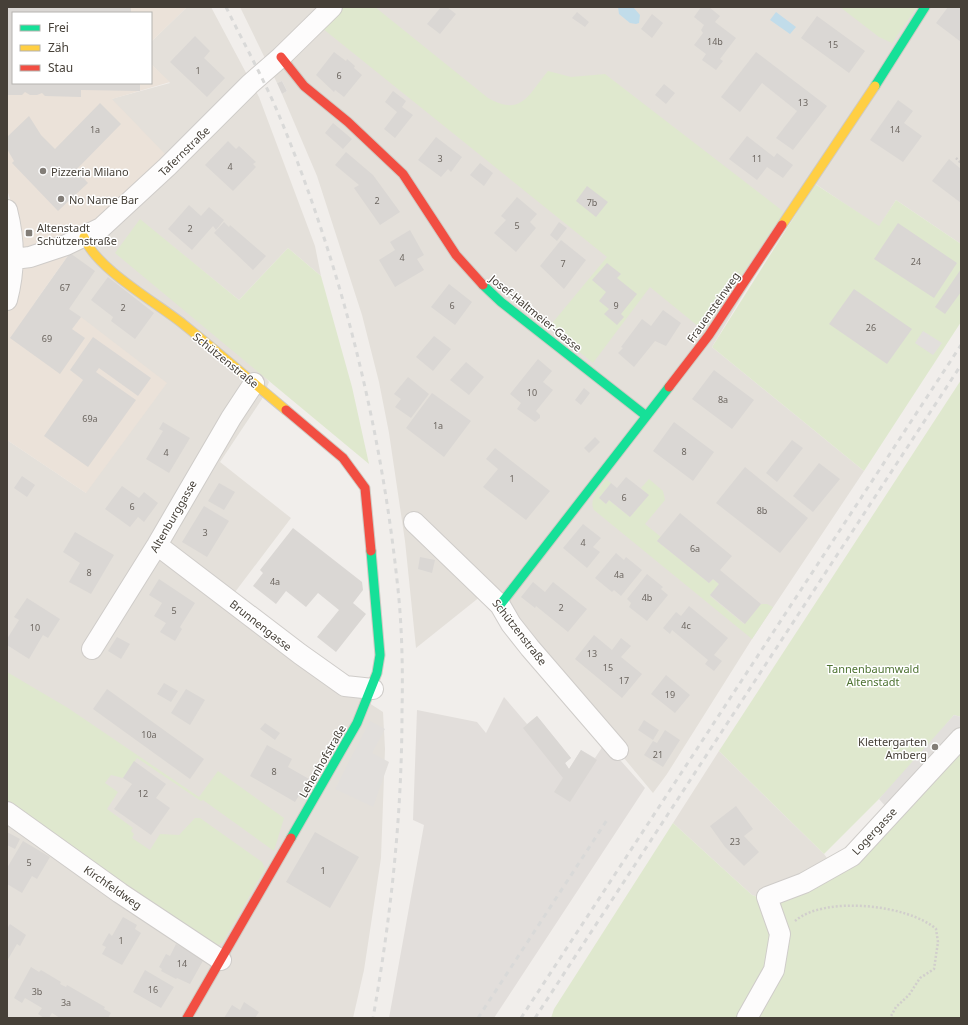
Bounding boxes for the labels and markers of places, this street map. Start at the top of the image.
place label: Pizzeria Milano [51,164,129,179]
marker: Pizzeria Milano [38,166,48,176]
place label: No Name Bar [69,192,139,207]
marker: No Name Bar [56,194,66,204]
place label: Altenstadt Schützenstraße [37,220,117,248]
marker: Altenstadt Schützenstraße [24,228,34,238]
place label: Klettergarten Amberg [858,734,927,762]
marker: Klettergarten Amberg [930,742,940,752]

